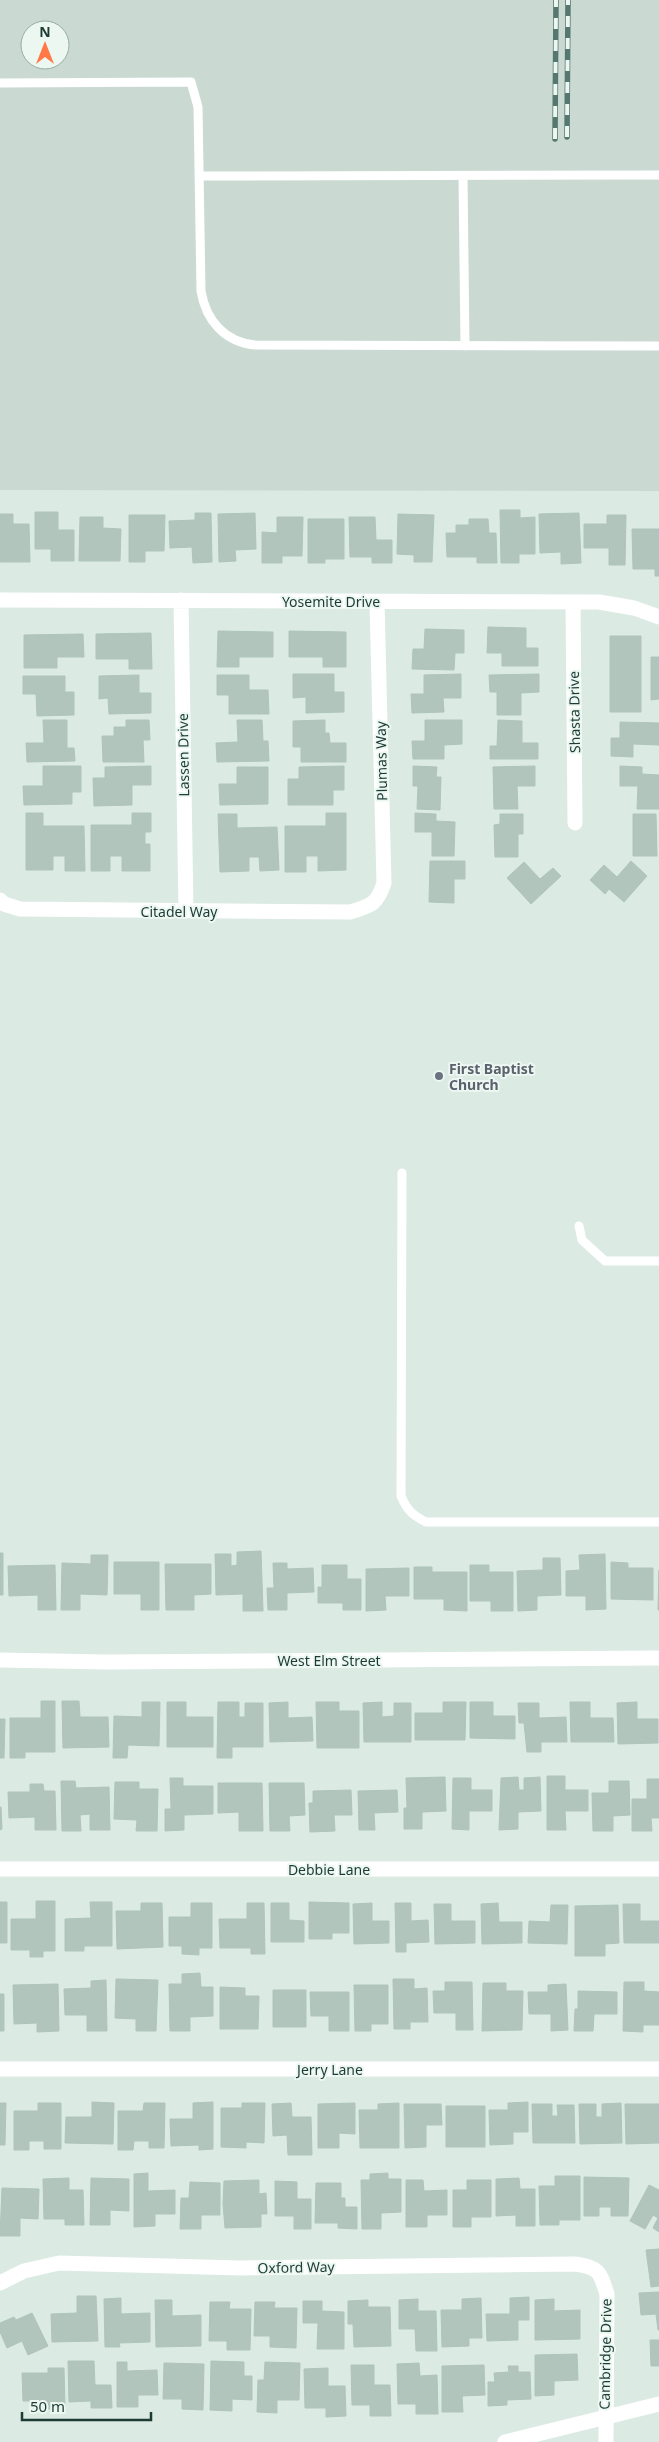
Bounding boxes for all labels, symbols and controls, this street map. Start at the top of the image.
north arrow [20,20,70,70]
text: N [39,22,51,41]
street label: Yosemite Drive [282,592,380,611]
street label: Shasta Drive [564,671,584,753]
street label: Lassen Drive [173,713,193,797]
street label: Plumas Way [371,720,391,801]
street label: Citadel Way [141,902,218,921]
place label: First Baptist Church [449,1059,534,1094]
marker: First Baptist Church [433,1070,445,1082]
street label: West Elm Street [277,1651,381,1670]
street label: Debbie Lane [288,1860,370,1879]
street label: Jerry Lane [295,2060,363,2079]
street label: Oxford Way [257,2257,336,2277]
street label: Cambridge Drive [595,2298,615,2410]
scale bar [22,2390,151,2422]
text: 50 m [30,2396,65,2416]

